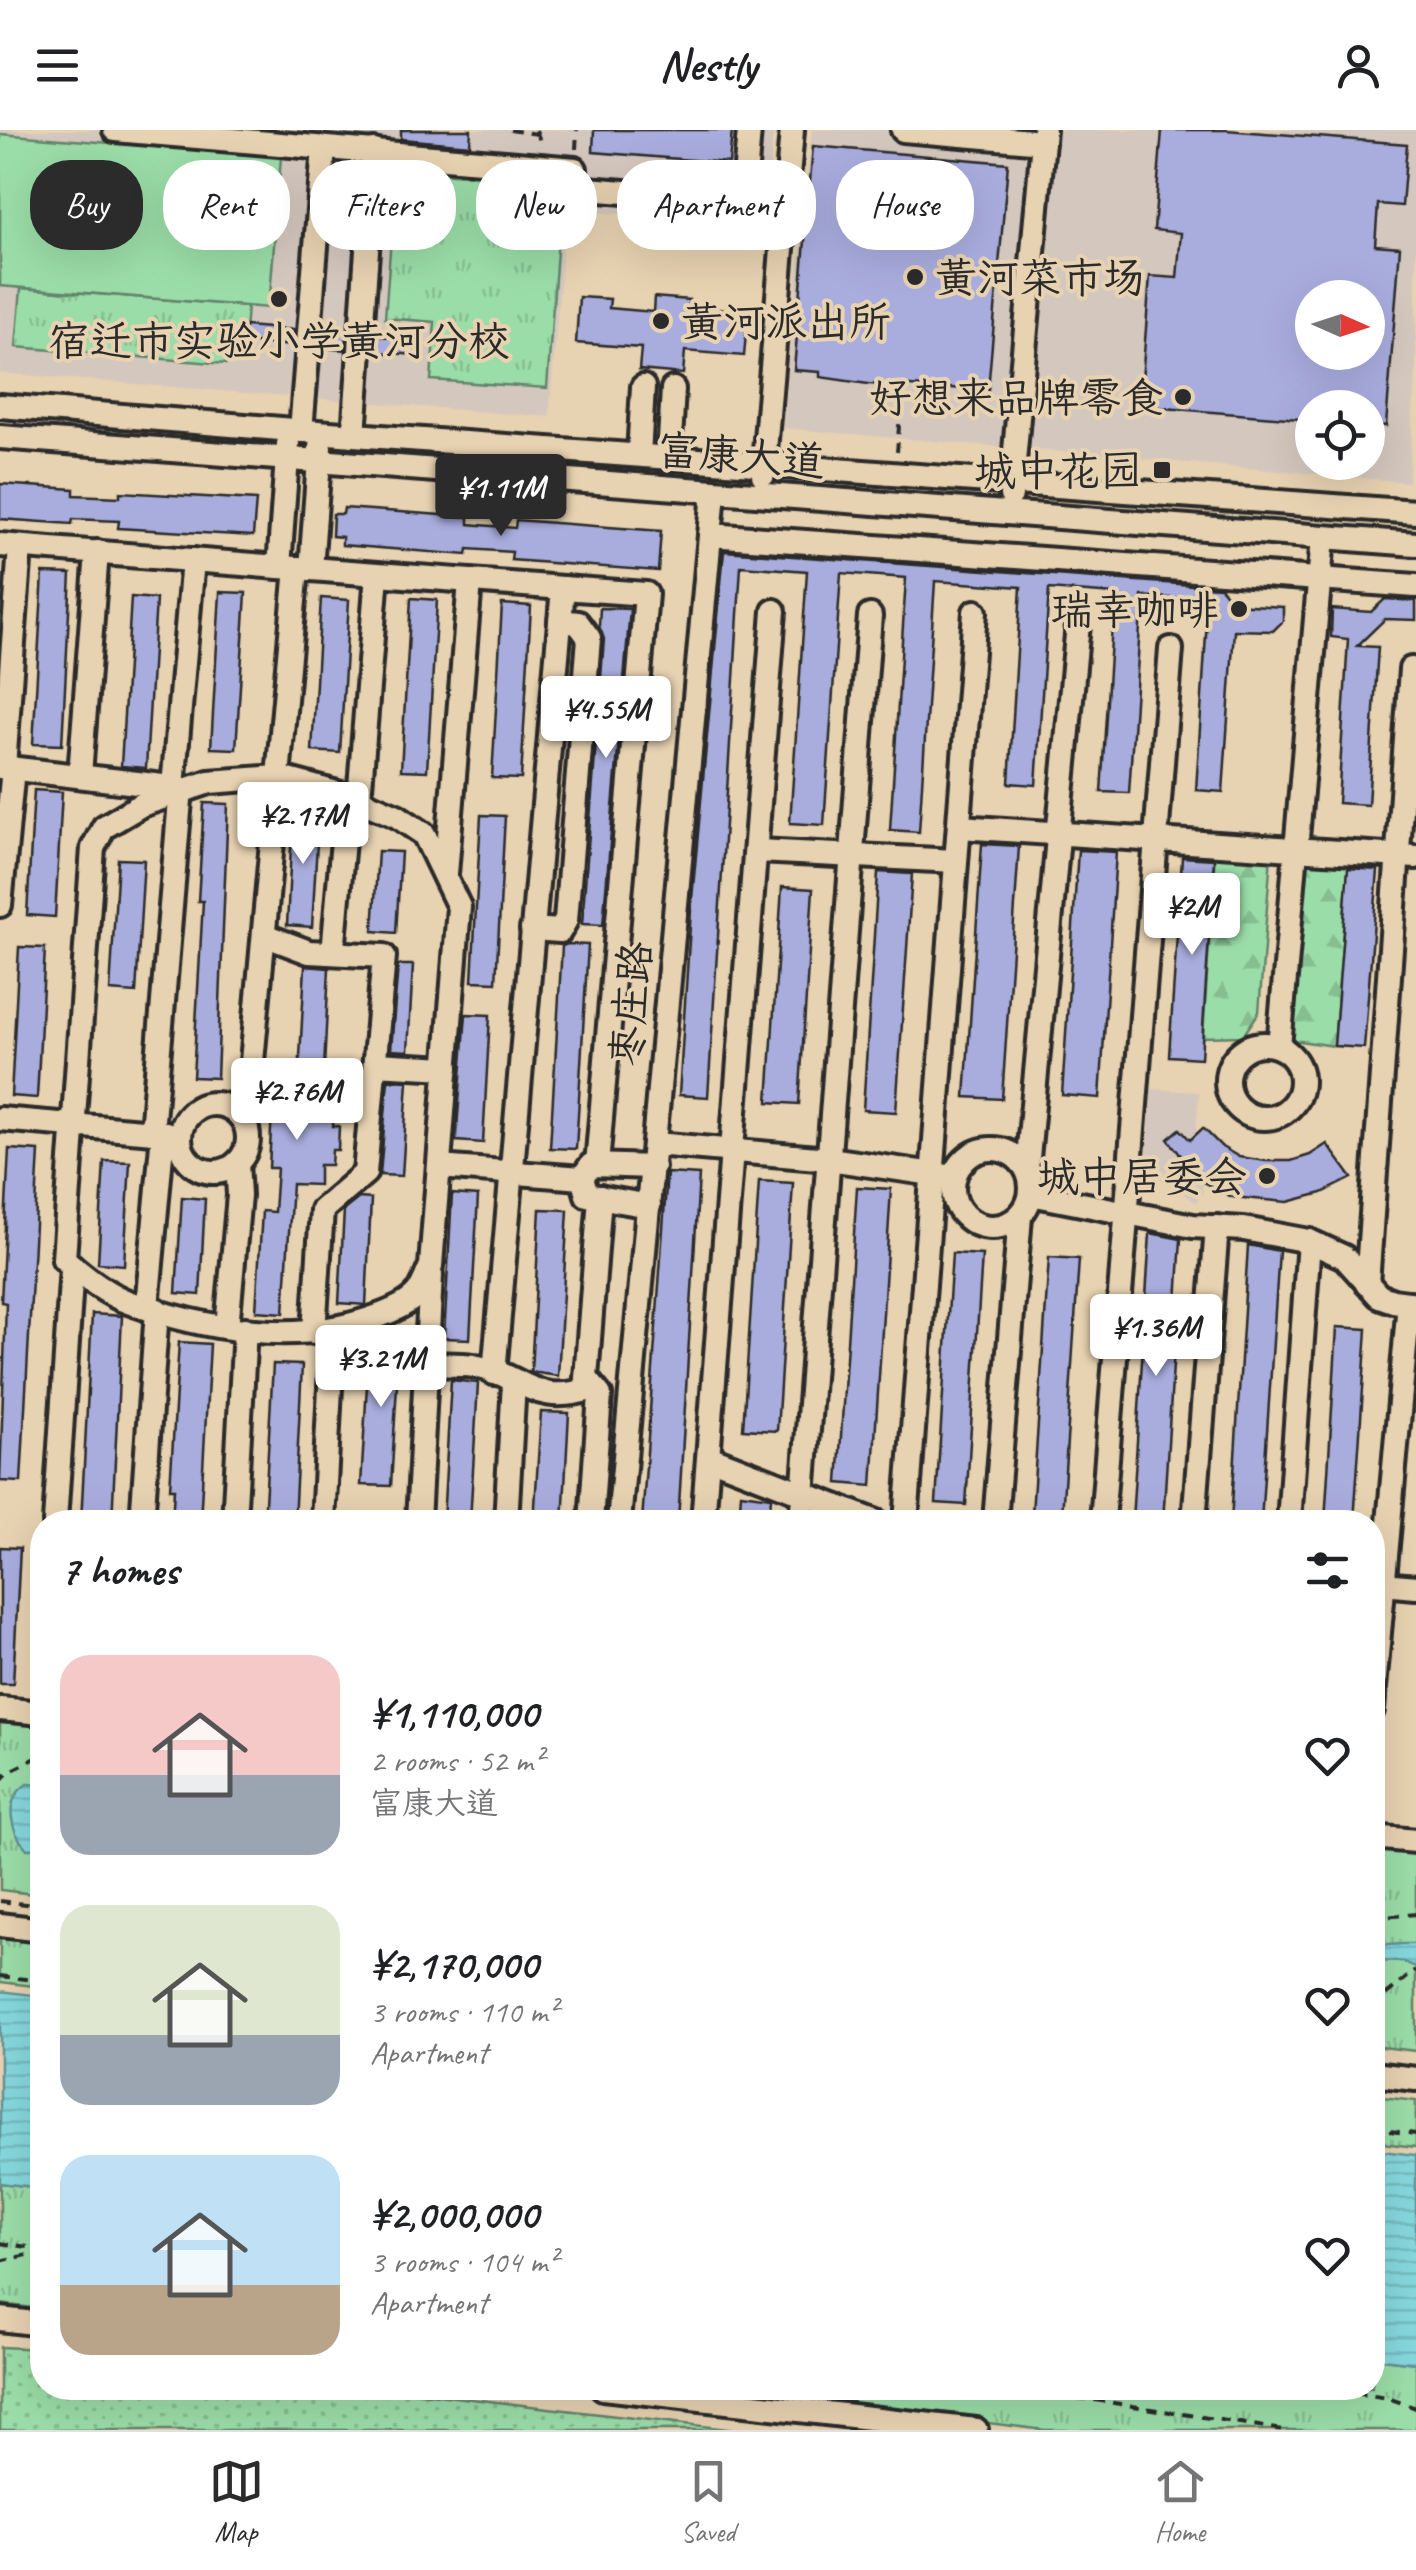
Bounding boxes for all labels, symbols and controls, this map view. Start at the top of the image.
text: Nestly [659,37,757,94]
icon: menu [30,38,85,93]
icon: person [1331,38,1386,93]
chip: Buy [30,160,143,250]
chip: Rent [163,160,290,250]
chip: Filters [310,160,456,250]
chip: New [476,160,597,250]
chip: Apartment [617,160,816,250]
chip: House [836,160,974,250]
place label: 黄河菜市场 [935,252,1145,305]
marker: 黄河菜市场 [904,266,926,288]
north arrow [1295,280,1385,370]
map controls [1295,280,1385,480]
marker: 宿迁市实验小学黄河分校 [268,288,290,310]
place label: 黄河派出所 [681,296,891,349]
marker: 黄河派出所 [650,310,672,332]
place label: 宿迁市实验小学黄河分校 [48,315,510,368]
place label: 好想来品牌零食 [869,372,1163,425]
marker: 好想来品牌零食 [1172,386,1194,408]
button: locate [1295,390,1385,480]
street label: 富康大道 [655,424,827,489]
place label: 城中花园 [974,445,1142,498]
pin: ¥1.11M [420,454,582,539]
marker: 城中花园 [1151,459,1173,481]
text: ¥1.11M [457,466,545,507]
place label: 瑞幸咖啡 [1051,584,1219,637]
marker: 瑞幸咖啡 [1228,598,1250,620]
pin: ¥4.55M [525,676,687,761]
text: ¥4.55M [563,688,649,729]
pin: ¥2.17M [222,782,384,867]
text: ¥2.17M [259,794,347,835]
pin: ¥2M [1144,873,1240,958]
text: ¥2M [1166,885,1218,926]
street label: 枣庄路 [600,939,663,1069]
pin: ¥2.76M [216,1058,378,1143]
text: ¥2.76M [253,1070,341,1111]
place label: 城中居委会 [1037,1151,1247,1204]
marker: 城中居委会 [1256,1165,1278,1187]
pin: ¥1.36M [1075,1294,1237,1379]
text: ¥1.36M [1112,1306,1200,1347]
pin: ¥3.21M [300,1325,462,1410]
text: ¥3.21M [337,1337,425,1378]
icon: filters [1300,1543,1355,1598]
text: 7 homes [60,1544,178,1597]
text: ¥1,110,000 [370,1687,538,1740]
icon: home [140,1695,260,1815]
icon: heart [1300,1728,1355,1783]
text: 2 rooms · 52 m² [370,1740,543,1781]
text: 富康大道 [370,1783,498,1824]
text: ¥2,170,000 [370,1938,538,1991]
icon: home [140,1945,260,2065]
icon: heart [1300,1978,1355,2033]
text: 3 rooms · 110 m² [370,1991,557,2032]
text: Apartment [370,2032,488,2073]
text: ¥2,000,000 [370,2188,538,2241]
icon: home [140,2195,260,2315]
icon: heart [1300,2228,1355,2283]
text: 3 rooms · 104 m² [370,2241,557,2282]
text: Apartment [370,2282,488,2323]
tab: Map [209,2454,264,2549]
tab: Saved [681,2454,736,2549]
tab: Home [1153,2454,1208,2549]

